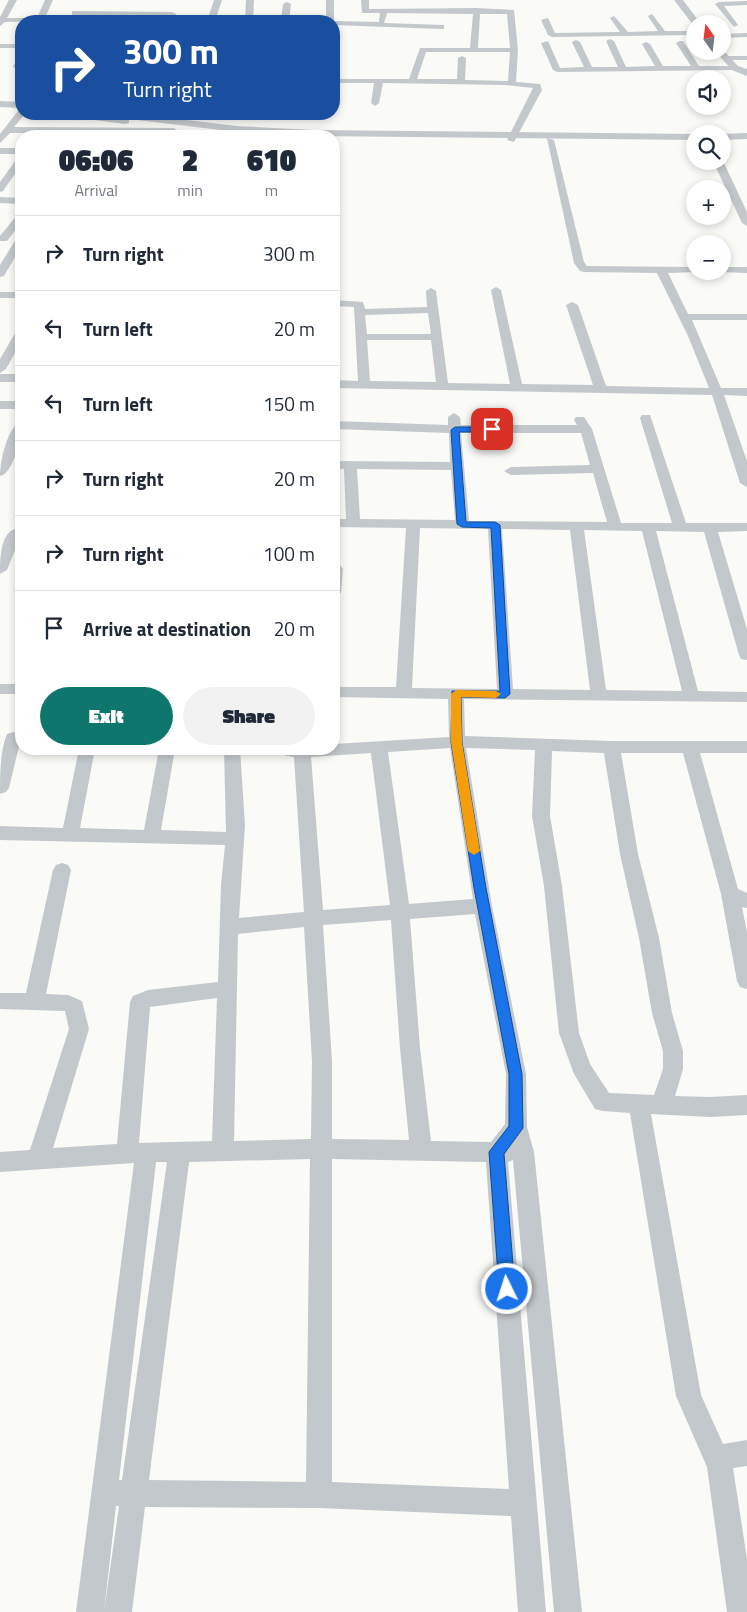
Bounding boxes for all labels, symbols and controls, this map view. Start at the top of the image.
north arrow [686,15,731,60]
map controls [686,15,731,280]
text: 300 m [123,24,219,78]
icon: right [40,35,105,100]
button: sound [686,70,731,115]
text: Turn right [123,72,212,106]
button: search [686,125,731,170]
text: 06:06 [59,137,133,183]
text: 2 [182,137,198,183]
text: 610 [247,137,296,183]
text: Arrival [74,178,118,202]
text: min [177,178,203,202]
text: m [265,178,278,202]
button: + [686,180,731,225]
button: − [686,235,731,280]
icon: right [40,239,68,267]
text: Turn right [83,239,164,268]
text: 300 m [263,239,315,268]
icon: left [40,314,68,342]
text: Turn left [83,314,153,343]
text: 20 m [274,314,315,343]
icon: left [40,389,68,417]
text: Turn left [83,389,153,418]
text: 150 m [263,389,315,418]
pin [471,408,513,450]
icon: arrive [478,415,506,443]
icon: right [40,464,68,492]
text: Turn right [83,464,164,493]
text: 20 m [274,464,315,493]
icon: right [40,539,68,567]
text: Turn right [83,539,164,568]
text: 100 m [263,539,315,568]
icon: arrive [40,614,68,642]
text: Arrive at destination [83,614,251,643]
text: 20 m [274,614,315,643]
button: Exit [40,687,173,745]
button: Share [183,687,315,745]
position arrow [480,1262,532,1314]

